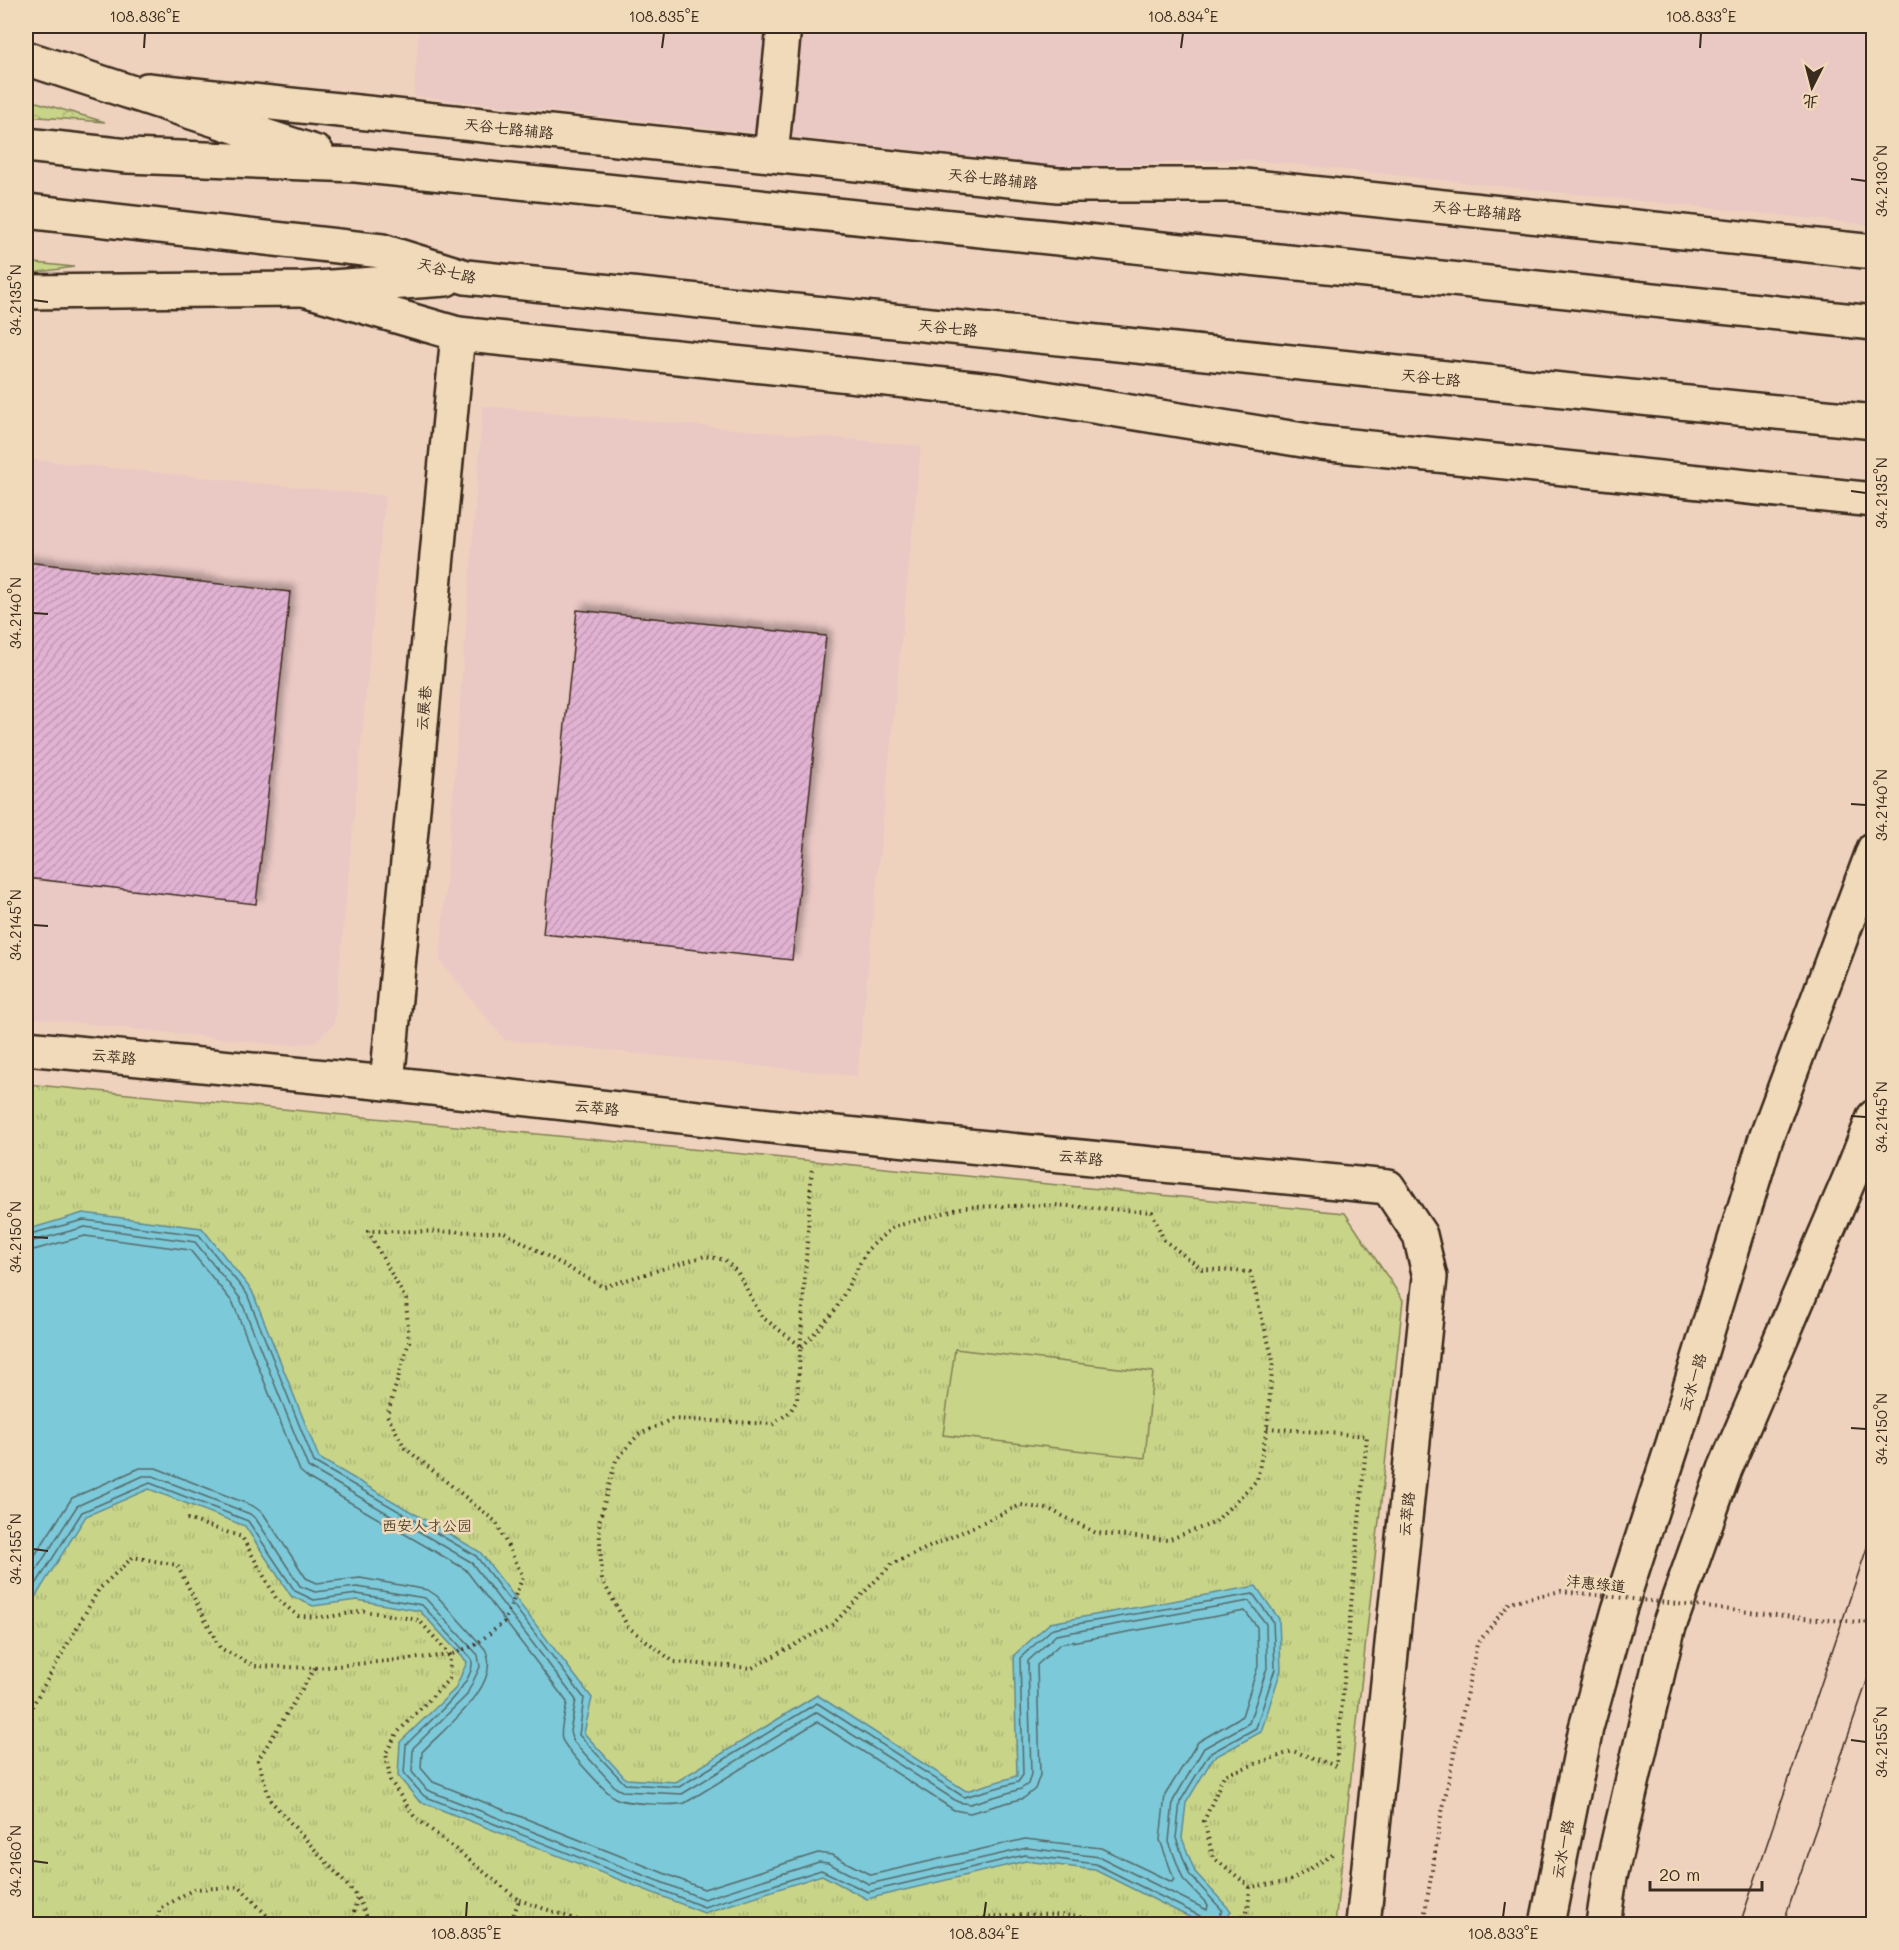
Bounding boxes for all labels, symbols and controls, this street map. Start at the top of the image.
text: 108.836°E [110,6,181,26]
text: 108.835°E [629,6,700,26]
text: 108.834°E [1148,6,1219,26]
text: 108.833°E [1666,6,1737,26]
north arrow [1782,57,1842,117]
text: 北 [1801,91,1819,114]
street label: 天谷七路辅路 [463,113,555,143]
text: 34.2130°N [1871,145,1891,217]
street label: 天谷七路辅路 [947,163,1039,193]
street label: 天谷七路辅路 [1431,195,1523,225]
street label: 天谷七路 [415,253,479,287]
text: 34.2135°N [5,264,25,336]
street label: 天谷七路 [917,314,979,340]
street label: 天谷七路 [1400,364,1462,390]
text: 34.2135°N [1871,457,1891,529]
text: 34.2140°N [5,577,25,649]
street label: 云展巷 [411,685,435,731]
text: 34.2140°N [1871,769,1891,841]
text: 34.2145°N [5,889,25,961]
street label: 云萃路 [91,1044,137,1068]
text: 34.2145°N [1871,1081,1891,1153]
street label: 云萃路 [574,1095,620,1119]
street label: 云萃路 [1058,1145,1104,1169]
text: 34.2150°N [5,1201,25,1273]
street label: 云水一路 [1674,1350,1710,1414]
text: 34.2150°N [1871,1393,1891,1465]
street label: 云萃路 [1394,1491,1418,1537]
text: 34.2155°N [5,1513,25,1585]
park label: 西安人才公园 [382,1515,472,1535]
street label: 沣惠绿道 [1565,1570,1627,1596]
text: 34.2155°N [1871,1706,1891,1778]
street label: 云水一路 [1546,1818,1578,1880]
text: 34.2160°N [5,1825,25,1897]
scale bar [1650,1854,1762,1892]
text: 20 m [1659,1862,1700,1886]
text: 108.835°E [431,1923,502,1943]
text: 108.834°E [949,1923,1020,1943]
text: 108.833°E [1468,1923,1539,1943]

